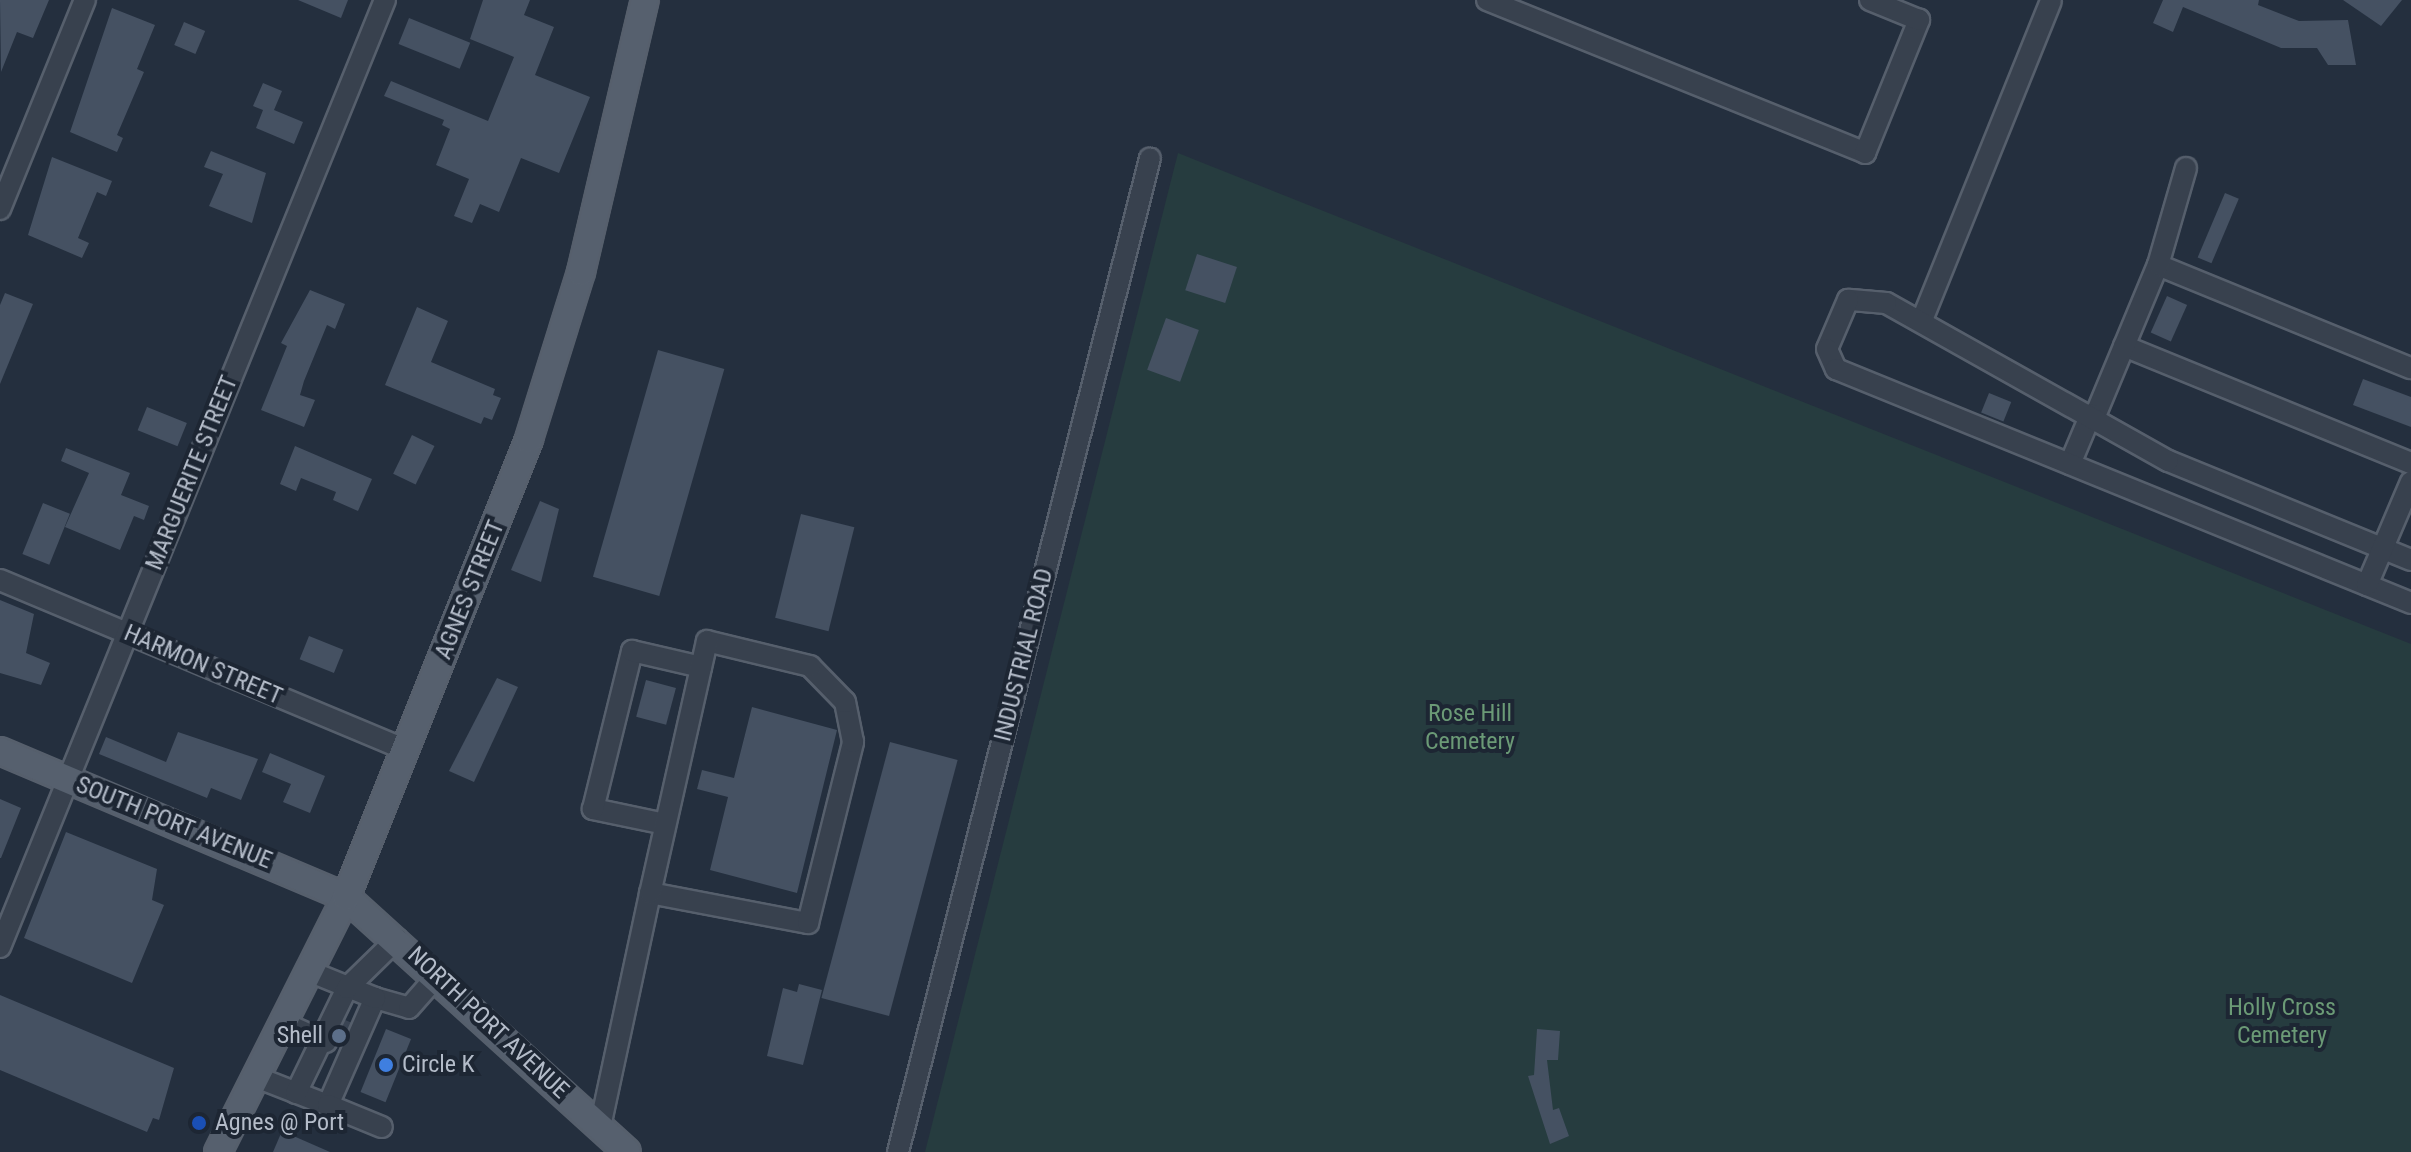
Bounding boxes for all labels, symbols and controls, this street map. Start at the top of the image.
street label: MARGUERITE STREET [140,372,244,574]
street label: AGNES STREET [429,517,511,663]
street label: INDUSTRIAL ROAD [989,566,1059,744]
street label: HARMON STREET [120,619,286,711]
park label: Rose Hill Cemetery [1425,700,1515,756]
street label: SOUTH PORT AVENUE [72,770,276,876]
street label: NORTH PORT AVENUE [401,941,575,1105]
park label: Holly Cross Cemetery [2228,994,2336,1050]
place label: Shell [277,1022,323,1050]
marker: Shell [330,1027,348,1045]
place label: Circle K [402,1051,475,1079]
marker: Circle K [377,1056,395,1074]
place label: Agnes @ Port [215,1109,344,1137]
marker: Agnes @ Port [190,1114,208,1132]

